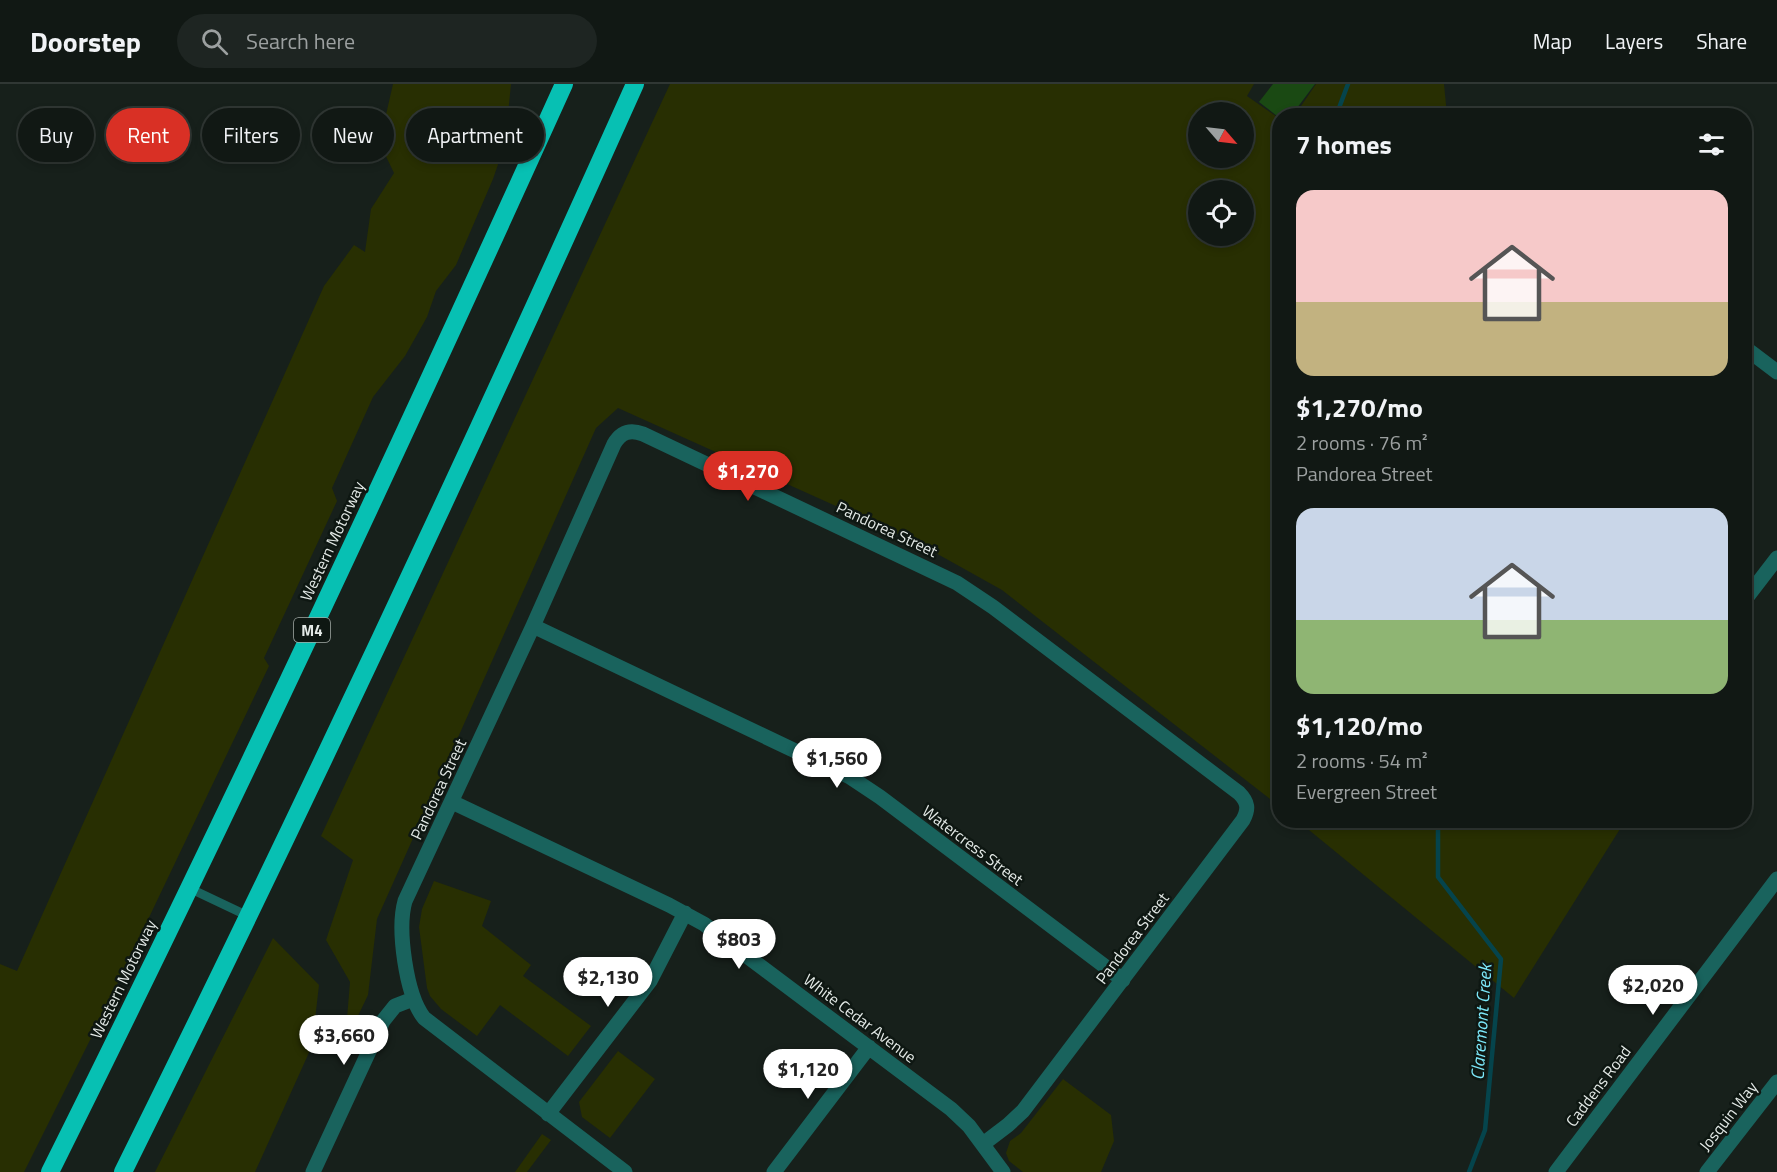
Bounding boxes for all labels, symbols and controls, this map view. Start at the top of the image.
search box [177,14,597,68]
text: Doorstep [30,20,141,63]
text: Search here [246,24,355,58]
icon: search [198,25,231,58]
text: Map [1533,25,1572,57]
text: Layers [1605,25,1663,57]
text: Share [1696,25,1747,57]
north arrow [1188,102,1254,168]
map controls [1188,102,1254,246]
chip: Buy [18,108,94,162]
chip: Rent [106,108,190,162]
chip: Filters [202,108,300,162]
chip: New [312,108,394,162]
chip: Apartment [406,108,544,162]
text: 7 homes [1296,125,1392,164]
icon: filters [1695,128,1728,161]
button: locate [1188,180,1254,246]
icon: home [1458,229,1566,337]
text: $1,270/mo [1296,388,1423,427]
text: 2 rooms · 76 m² [1296,427,1428,458]
pin: $1,270 [699,451,797,502]
text: $1,270 [717,455,779,486]
text: Pandorea Street [1296,458,1432,489]
street label: Western Motorway [294,477,370,605]
street label: Pandorea Street [832,495,942,563]
icon: home [1458,547,1566,655]
road number: M4 [294,618,330,642]
text: $1,120/mo [1296,706,1423,745]
street label: Pandorea Street [404,734,472,844]
pin: $1,560 [788,738,886,789]
text: $1,560 [806,742,868,773]
text: 2 rooms · 54 m² [1296,745,1428,776]
text: Evergreen Street [1296,776,1437,807]
street label: Watercress Street [917,799,1029,891]
street label: Pandorea Street [1090,887,1175,989]
street label: Western Motorway [84,915,162,1043]
pin: $803 [703,919,775,970]
text: $803 [717,923,761,954]
pin: $2,130 [559,957,657,1008]
text: $2,130 [577,961,639,992]
water label: Claremont Creek [1463,961,1499,1081]
pin: $2,020 [1604,965,1702,1016]
street label: White Cedar Avenue [799,968,921,1068]
text: $2,020 [1622,969,1684,1000]
pin: $3,660 [295,1015,393,1066]
text: $3,660 [313,1019,375,1050]
street label: Caddens Road [1560,1040,1636,1132]
pin: $1,120 [759,1049,857,1100]
text: $1,120 [777,1053,839,1084]
street label: Josquin Way [1693,1076,1763,1156]

